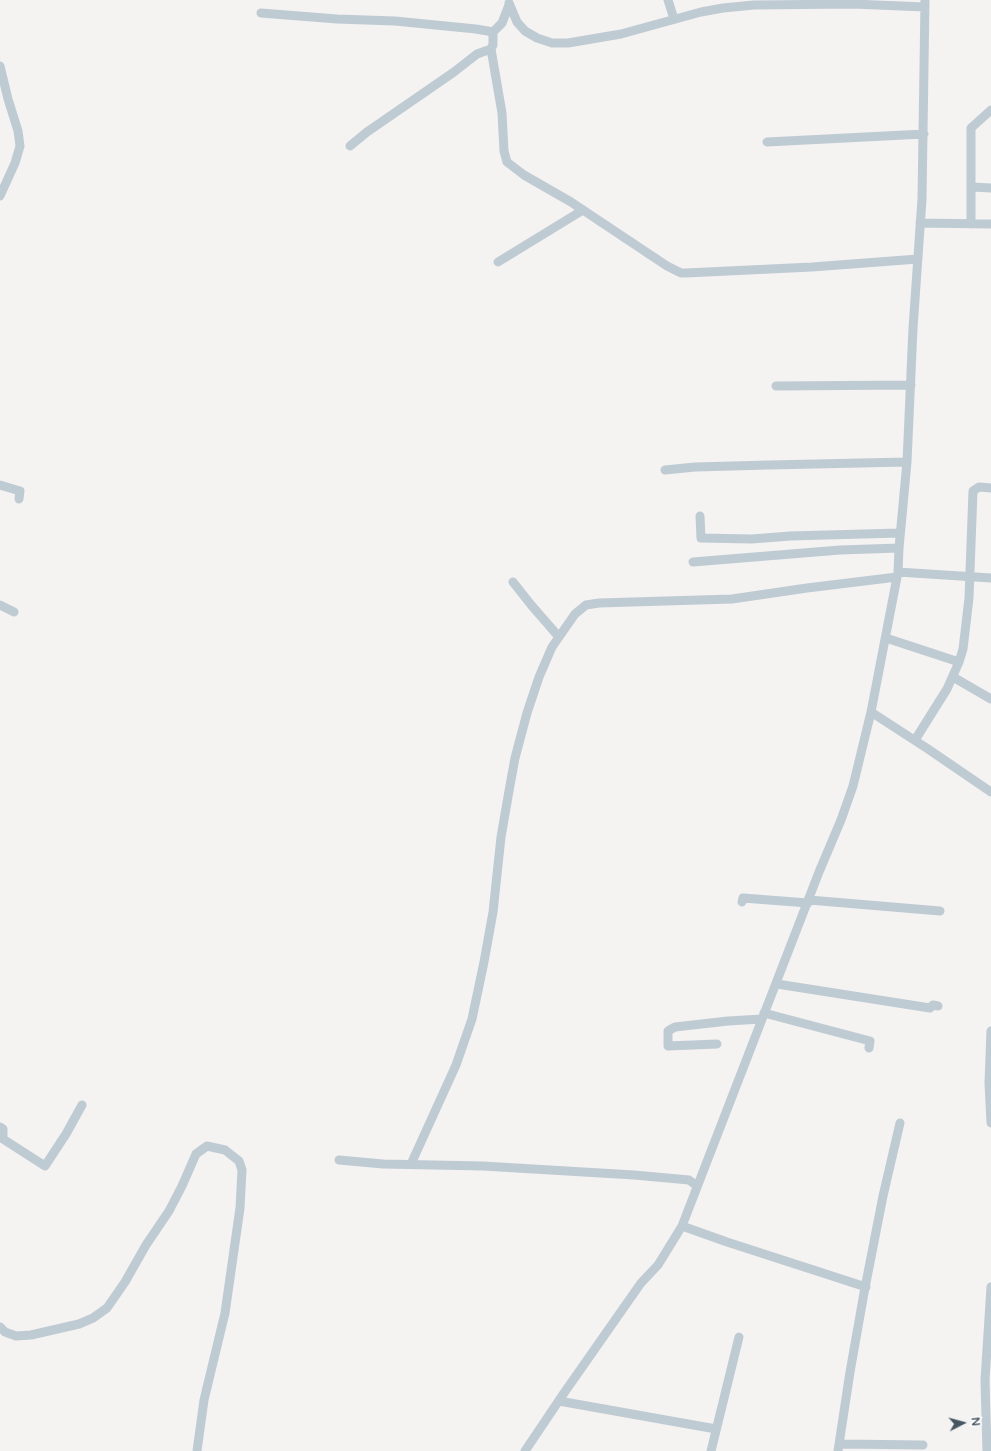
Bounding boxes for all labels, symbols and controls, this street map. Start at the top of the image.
north arrow [943,1403,983,1443]
text: N [969,1417,982,1427]

